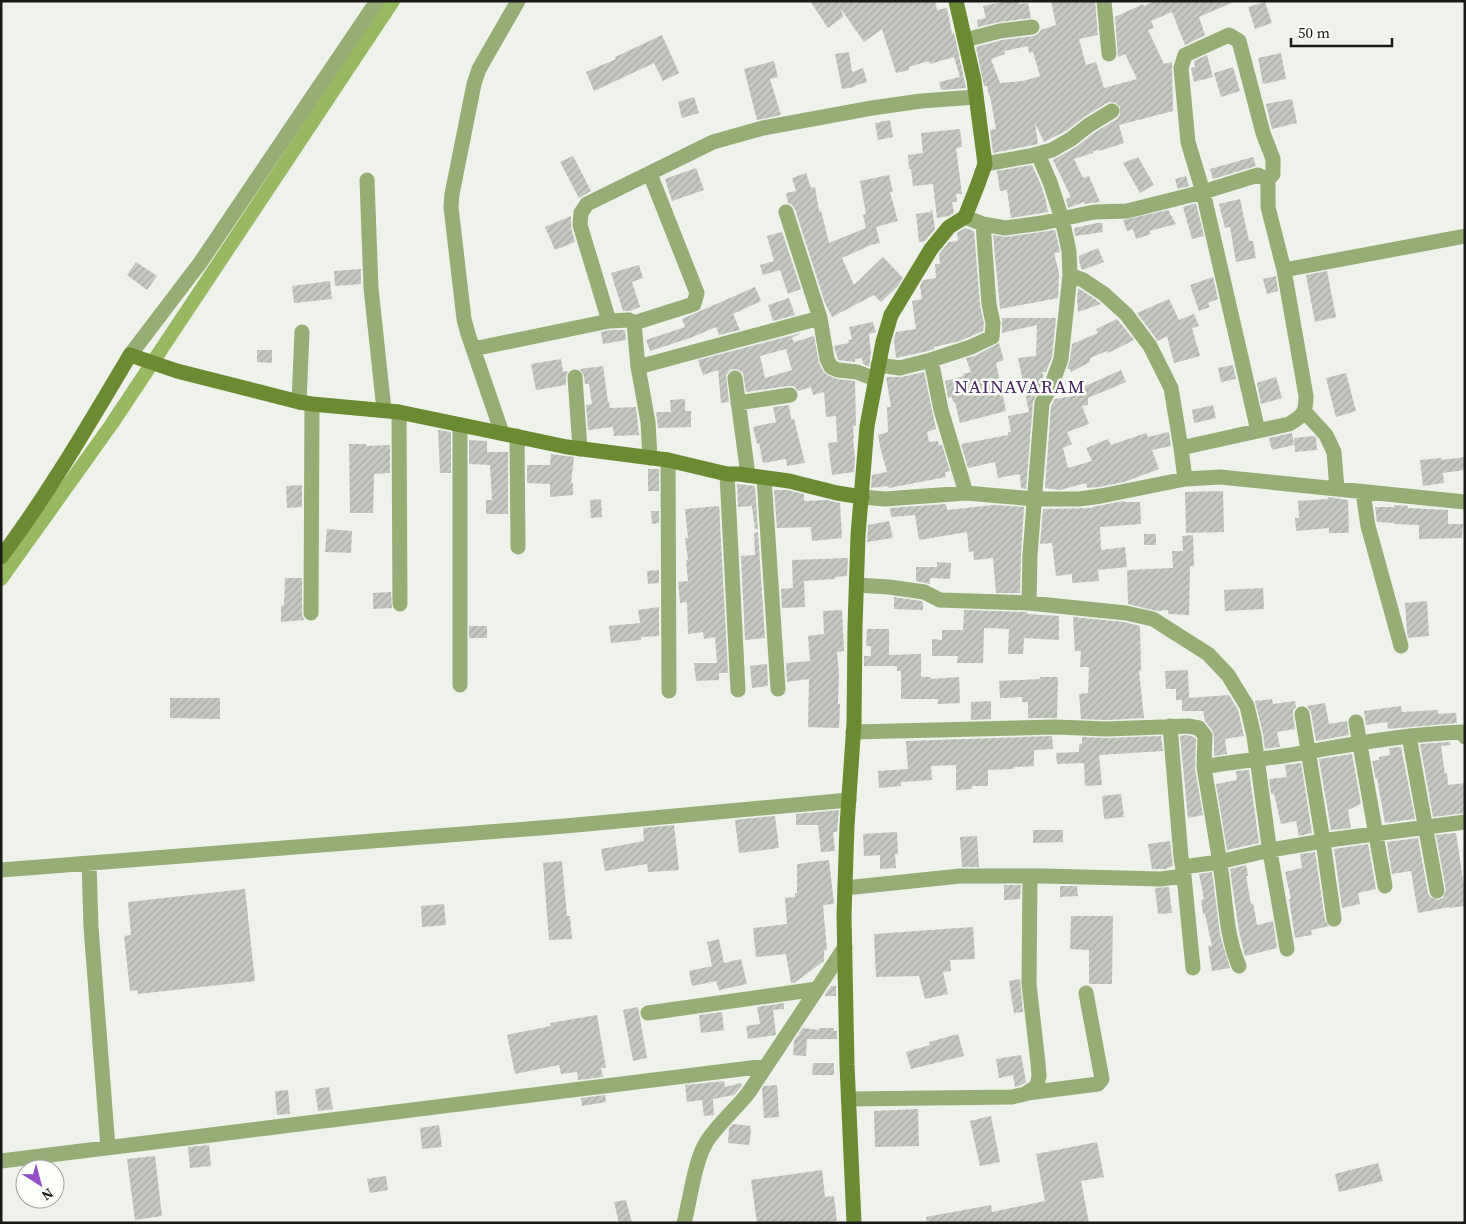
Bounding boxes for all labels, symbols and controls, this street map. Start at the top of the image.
scale bar [1291,15,1392,47]
text: 50 m [1298,22,1330,43]
district label: NAINAVARAM [954,373,1086,399]
north arrow [15,1159,65,1209]
text: N [38,1183,58,1206]

